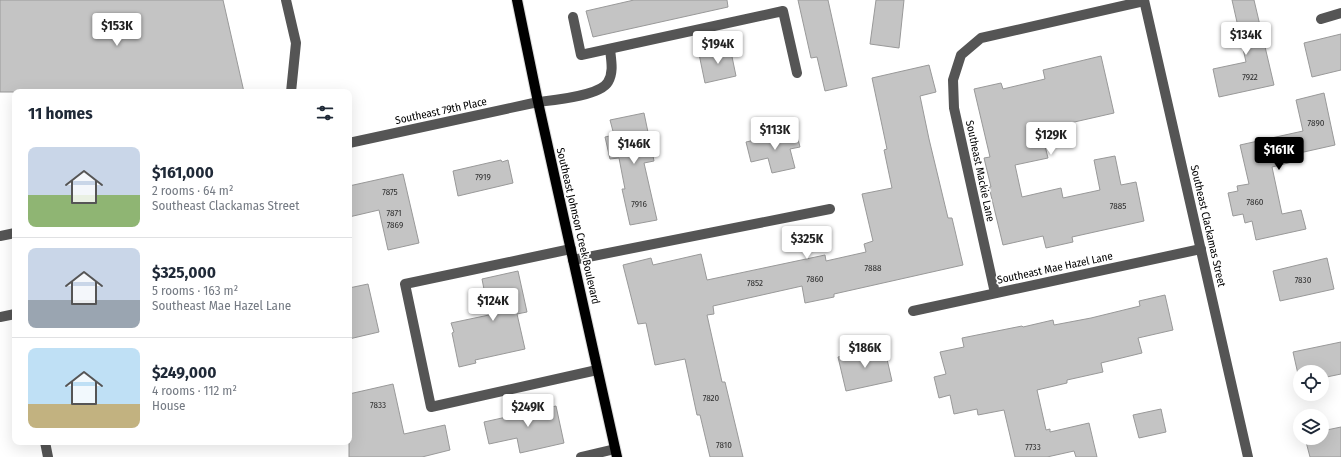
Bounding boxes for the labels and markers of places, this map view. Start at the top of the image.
pin: $153K [89,13,145,47]
pin: $134K [1218,22,1274,56]
pin: $194K [690,31,746,65]
pin: $113K [747,117,803,151]
pin: $129K [1023,122,1079,156]
pin: $146K [606,131,662,165]
pin: $161K [1251,137,1307,171]
pin: $325K [779,226,835,260]
pin: $124K [465,288,521,322]
pin: $186K [837,335,893,369]
pin: $249K [500,394,556,428]

